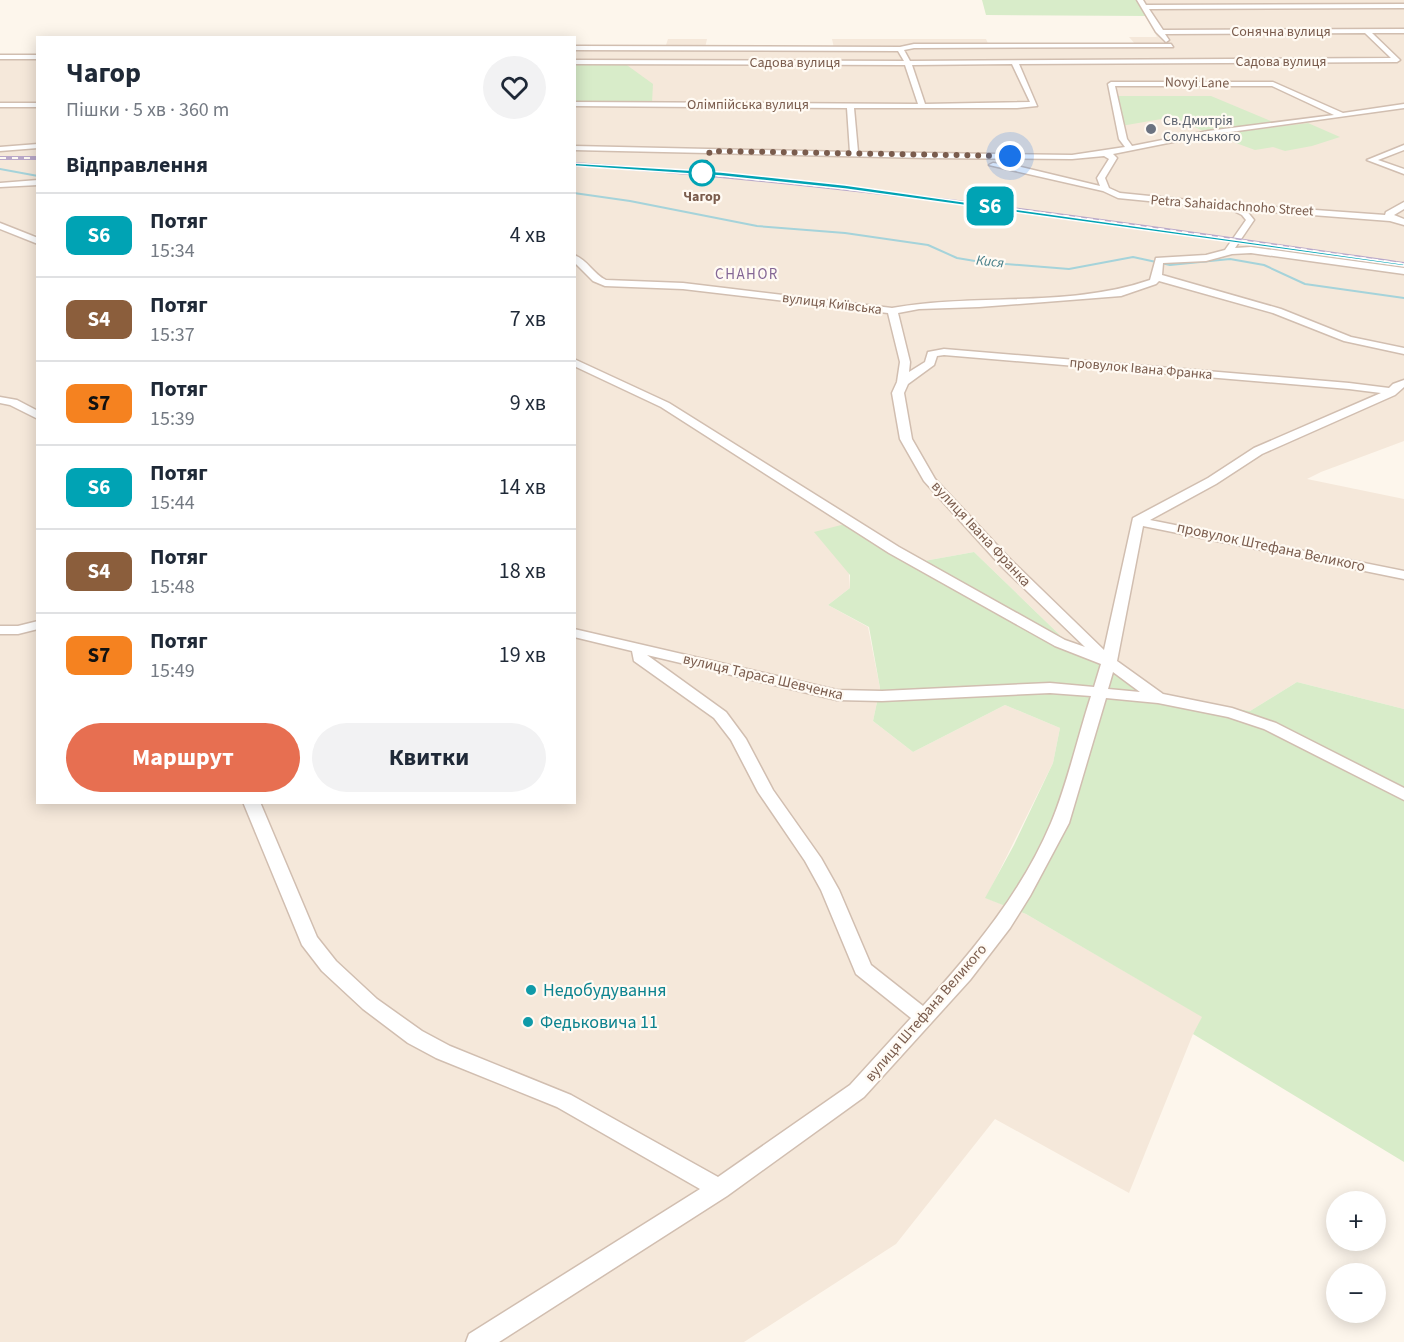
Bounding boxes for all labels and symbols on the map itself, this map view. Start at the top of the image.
street label: Сонячна вулиця [1231,22,1331,42]
street label: Садова вулиця [1236,52,1326,72]
street label: Садова вулиця [750,53,840,73]
street label: Novyi Lane [1165,72,1229,94]
street label: Олімпійська вулиця [687,95,809,115]
place label: Св.Дмитрія Солунського [1163,111,1241,147]
marker: Св.Дмитрія Солунського [1144,122,1158,136]
your location [995,141,1025,171]
marker: Чагор [689,160,715,186]
line badge: S6 [963,186,1017,226]
place label: Чагор [683,187,721,207]
street label: Petra Sahaidachnoho Street [1150,190,1314,222]
water label: Кися [975,251,1005,273]
district label: CHAHOR [715,264,779,285]
street label: вулиця Київська [781,288,883,320]
street label: провулок Івана Франка [1069,353,1213,385]
street label: вулиця Івана Франка [926,476,1036,592]
street label: провулок Штефана Великого [1175,517,1367,577]
street label: вулиця Тараса Шевченка [681,648,845,706]
street label: вулиця Штефана Великого [860,940,992,1086]
place label: Недобудування [543,978,667,1003]
marker: Недобудування [524,983,538,997]
place label: Федьковича 11 [540,1010,658,1035]
marker: Федьковича 11 [521,1015,535,1029]

